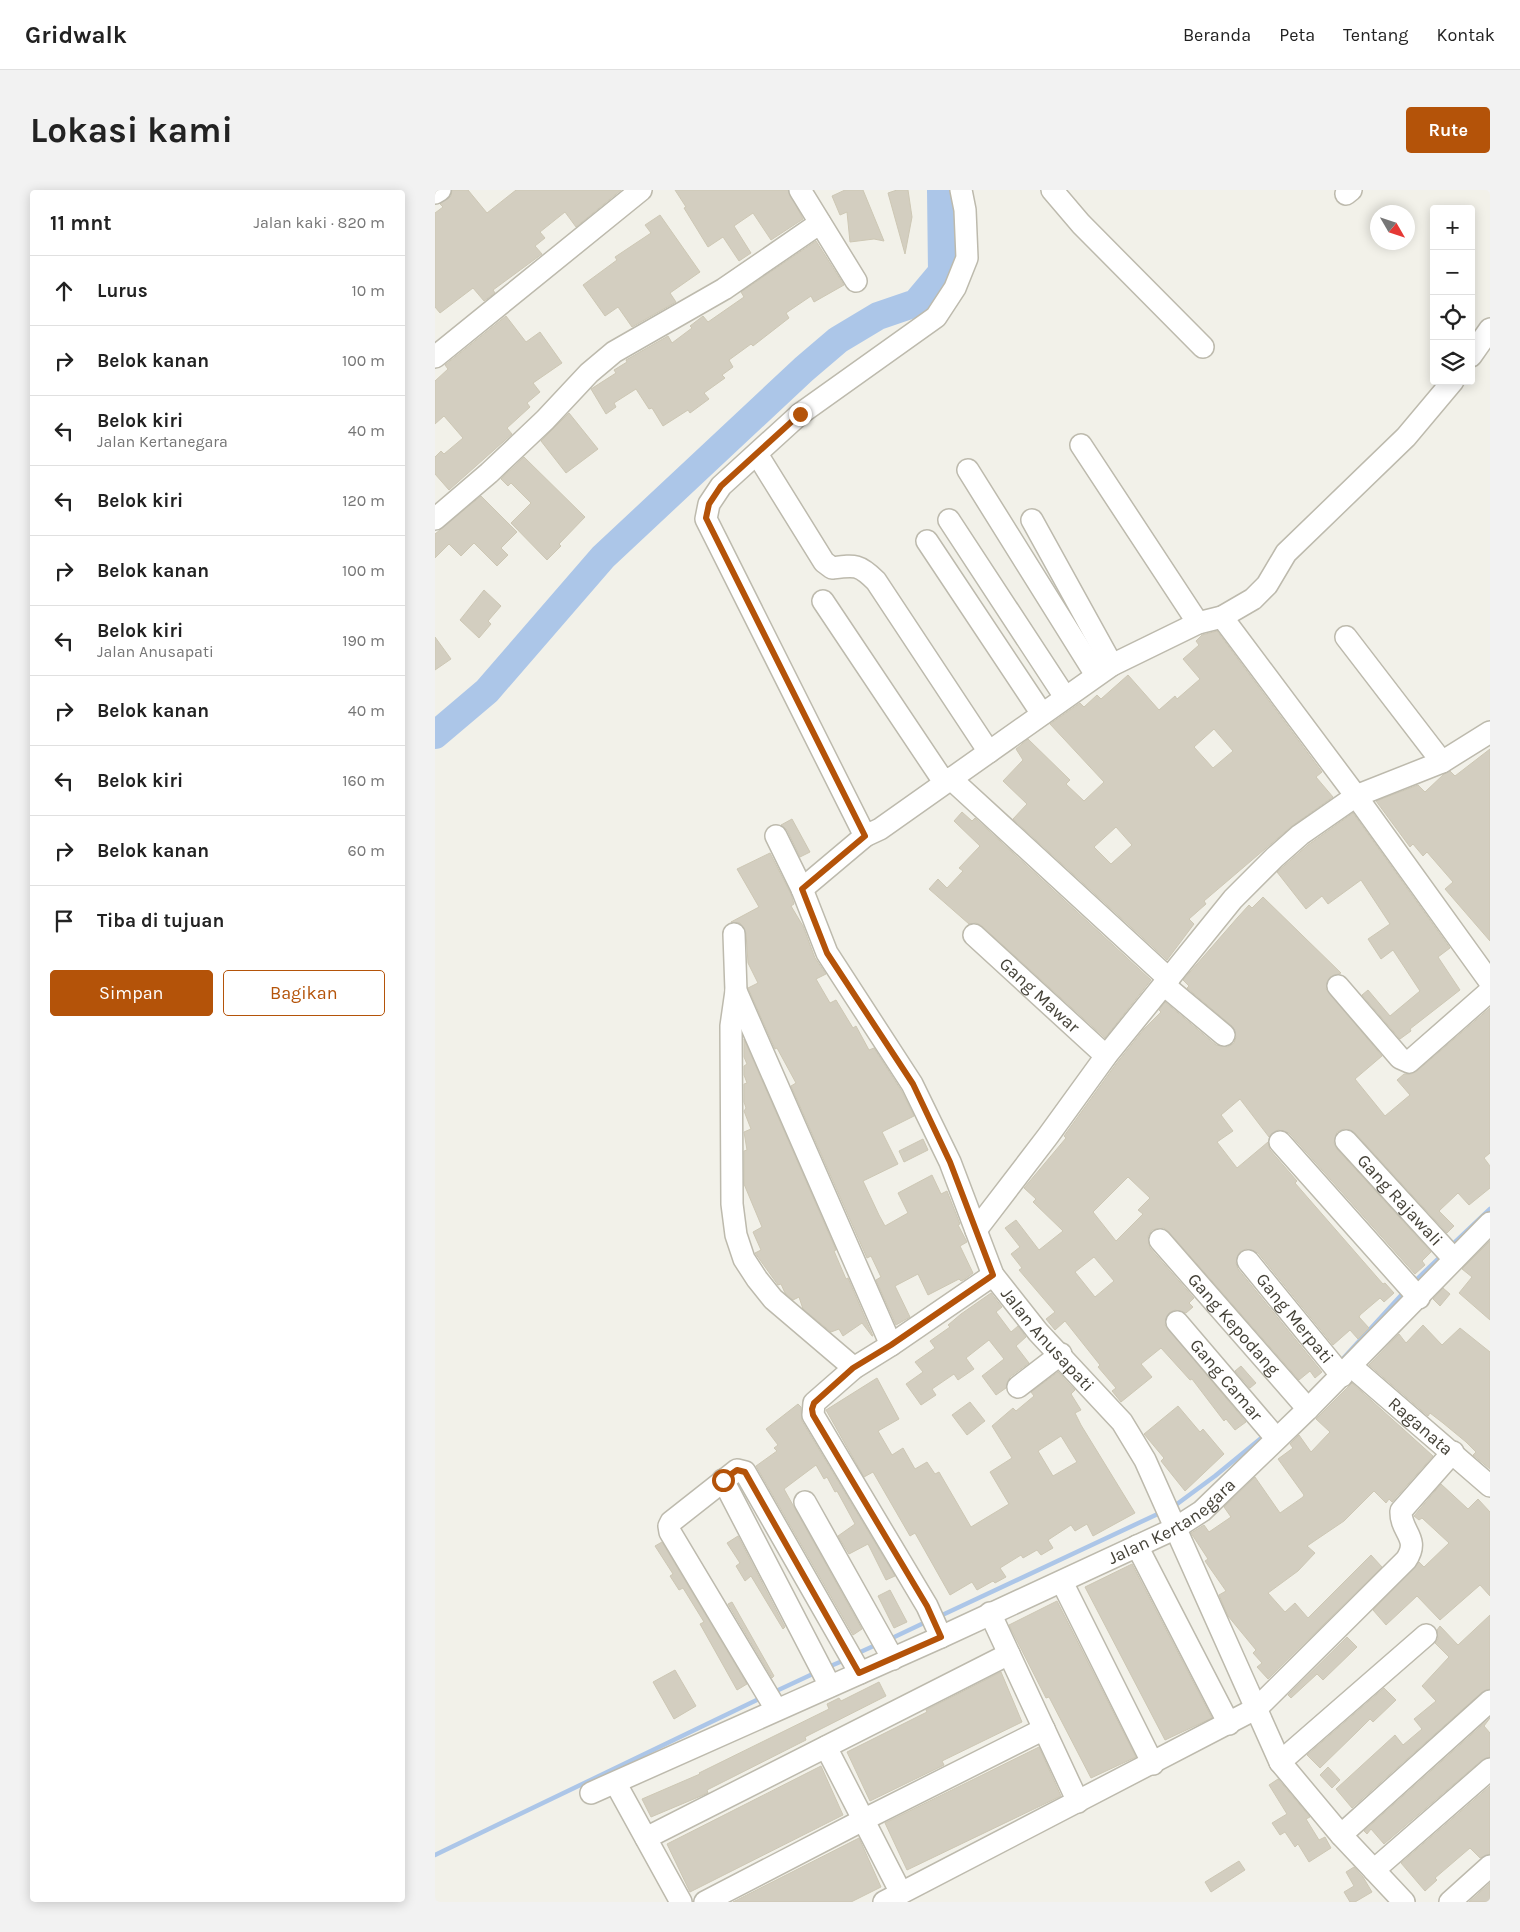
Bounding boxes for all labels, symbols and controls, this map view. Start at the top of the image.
text: Gridwalk [25,21,127,49]
text: Beranda [1183,24,1251,46]
text: Peta [1279,24,1315,46]
text: Tentang [1343,24,1409,46]
text: Kontak [1437,24,1495,46]
button: Rute [1406,107,1490,153]
text: Lokasi kami [30,110,233,151]
north arrow [1370,205,1415,250]
map controls [1430,205,1475,385]
button: + [1430,205,1475,250]
text: 11 mnt [50,211,112,235]
text: Jalan kaki · 820 m [254,213,385,232]
button: − [1430,250,1475,295]
icon: ahead [50,277,78,305]
text: Lurus [97,280,148,302]
text: 10 m [351,281,385,300]
button: locate [1430,295,1475,340]
button: layers [1430,340,1475,385]
icon: right [50,347,78,375]
text: Belok kanan [97,350,209,372]
text: 100 m [342,351,385,370]
route end [789,403,812,426]
text: Belok kiri [97,410,183,432]
icon: left [50,417,78,445]
text: 40 m [348,421,385,440]
text: Jalan Kertanegara [97,432,228,451]
icon: left [50,487,78,515]
text: Belok kiri [97,490,183,512]
text: 120 m [342,491,385,510]
icon: right [50,557,78,585]
text: Belok kanan [97,560,209,582]
text: 100 m [342,561,385,580]
text: Belok kiri [97,620,183,642]
icon: left [50,627,78,655]
text: 190 m [342,631,385,650]
text: Jalan Anusapati [97,642,214,661]
icon: right [50,697,78,725]
text: Belok kanan [97,700,209,722]
text: 40 m [348,701,385,720]
icon: left [50,767,78,795]
text: Belok kiri [97,770,183,792]
text: 160 m [342,771,385,790]
icon: right [50,837,78,865]
text: Belok kanan [97,840,209,862]
text: 60 m [348,841,385,860]
icon: arrive [50,907,78,935]
text: Tiba di tujuan [97,910,224,932]
street label: Gang Mawar [995,953,1085,1038]
button: Simpan [50,970,213,1016]
button: Bagikan [223,970,385,1016]
street label: Gang Rajawali [1352,1150,1448,1251]
street label: Gang Kepodang [1183,1268,1285,1380]
street label: Gang Merpati [1251,1269,1338,1368]
street label: Jalan Anusapati [996,1283,1099,1396]
street label: Gang Camar [1185,1334,1268,1426]
street label: Raganata [1384,1392,1458,1460]
route start [712,1469,735,1492]
street label: Jalan Kertanegara [1104,1474,1240,1569]

